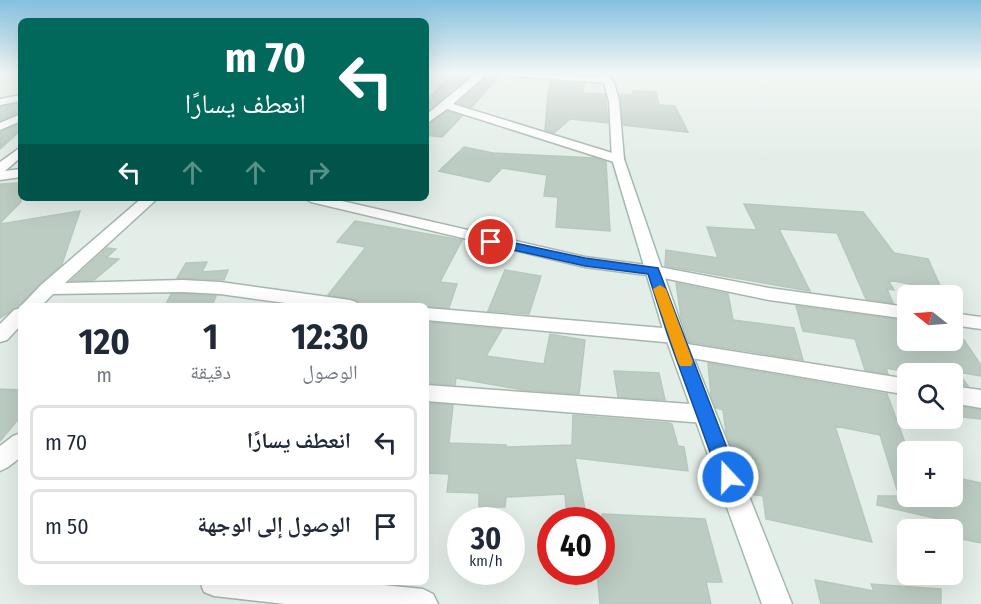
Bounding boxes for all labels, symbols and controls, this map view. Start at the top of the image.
text: 70 m [225,33,306,83]
icon: left [327,42,405,120]
text: انعطف يسارًا [185,88,306,120]
icon: left [113,156,146,189]
icon: ahead [176,156,209,189]
icon: ahead [239,156,272,189]
icon: right [302,156,335,189]
pin [465,216,516,267]
icon: arrive [474,225,507,258]
north arrow [897,285,963,351]
map controls [897,285,963,585]
text: 1 [203,315,218,359]
text: 12:30 [291,315,369,359]
text: 120 [78,320,130,364]
text: دقيقة [190,360,231,384]
text: الوصول [302,360,358,384]
text: m [96,363,112,387]
button: search [897,363,963,429]
icon: left [369,426,402,459]
text: انعطف يسارًا [247,427,351,454]
text: 70 m [45,429,87,456]
button: + [897,441,963,507]
position arrow [696,445,760,509]
speed limit sign: 40 [537,507,615,585]
icon: arrive [369,510,402,543]
text: الوصول إلى الوجهة [197,511,351,538]
text: 50 m [45,513,89,540]
button: − [897,519,963,585]
text: 30 [471,521,501,557]
text: km/h [469,552,503,570]

